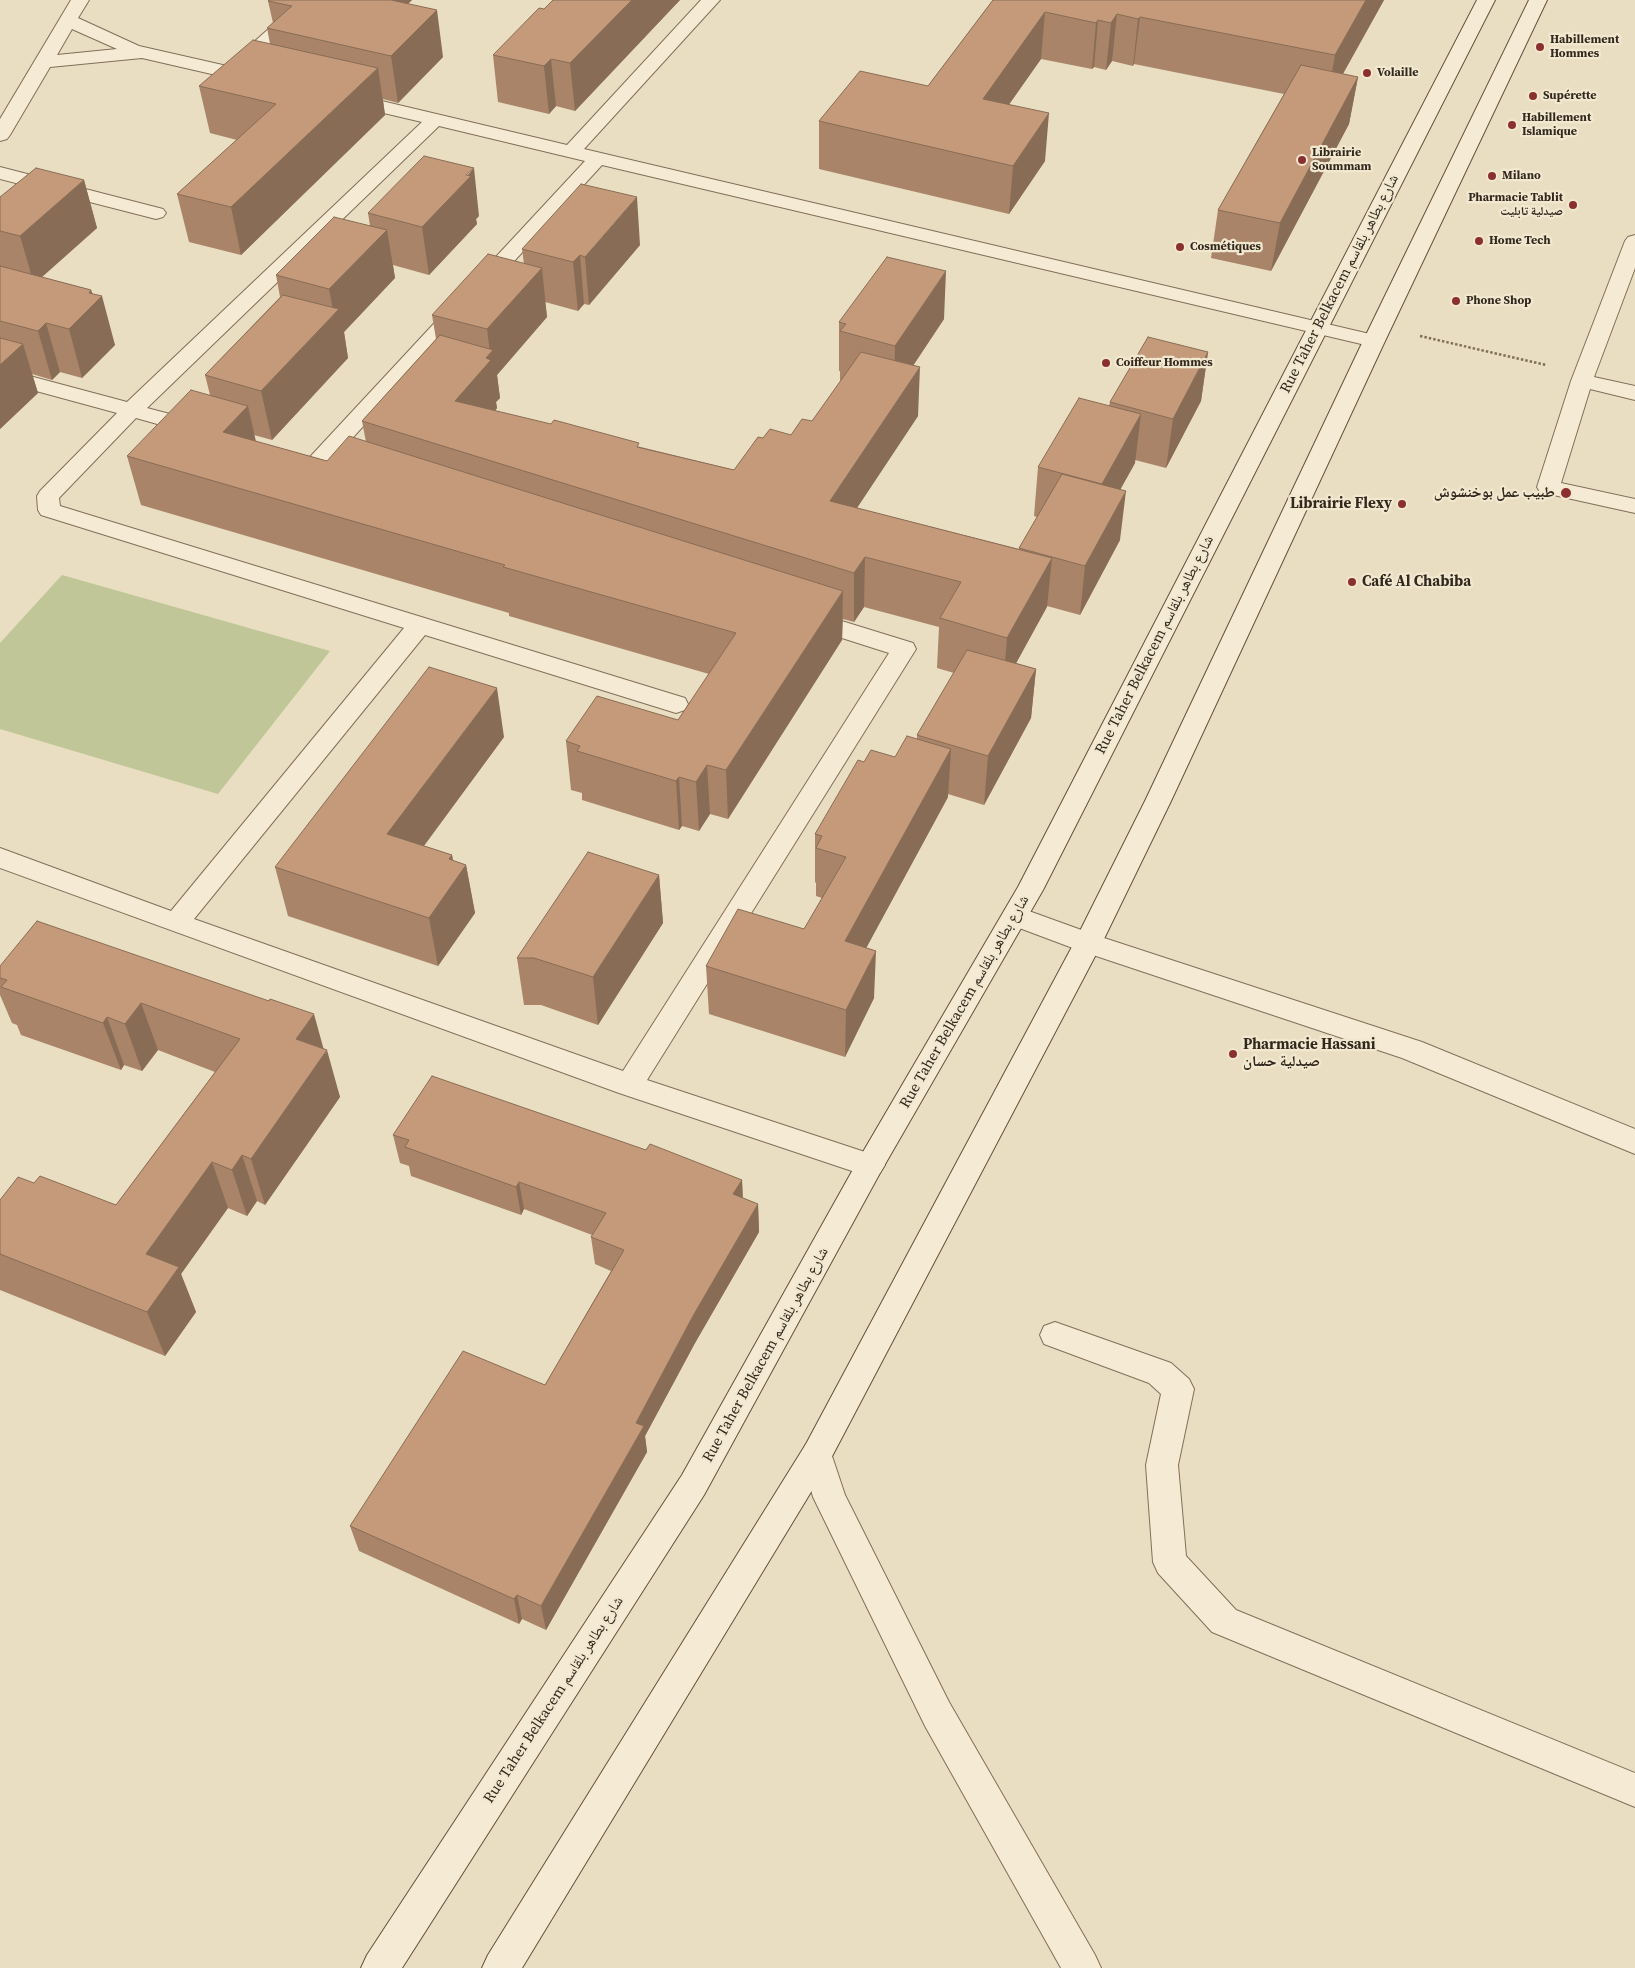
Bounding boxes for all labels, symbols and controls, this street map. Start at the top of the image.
place label: Habillement Hommes [1550,33,1619,61]
marker: Habillement Hommes [1534,41,1546,53]
place label: Volaille [1377,66,1419,80]
marker: Volaille [1361,67,1373,79]
place label: Supérette [1543,89,1597,103]
marker: Supérette [1527,90,1539,102]
place label: Habillement Islamique [1522,111,1591,139]
marker: Habillement Islamique [1506,119,1518,131]
place label: Librairie Soummam [1312,146,1371,174]
marker: Librairie Soummam [1296,154,1308,166]
place label: Milano [1502,169,1541,183]
marker: Milano [1486,170,1498,182]
street label: Rue Taher Belkacem شارع بطاهر بلقاسم [1277,172,1403,396]
place label: Pharmacie Tablit صيدلية تابليت [1468,191,1563,219]
marker: Pharmacie Tablit صيدلية تابليت [1567,199,1579,211]
place label: Home Tech [1489,234,1551,248]
marker: Home Tech [1473,235,1485,247]
place label: Cosmétiques [1190,240,1261,254]
marker: Cosmétiques [1174,241,1186,253]
place label: Phone Shop [1466,294,1531,308]
marker: Phone Shop [1450,295,1462,307]
place label: Coiffeur Hommes [1116,356,1213,370]
marker: Coiffeur Hommes [1100,357,1112,369]
place label: طبيب عمل بوخنشوش [1434,484,1555,502]
marker: طبيب عمل بوخنشوش [1559,486,1573,500]
place label: Librairie Flexy [1290,495,1392,513]
marker: Librairie Flexy [1396,498,1408,510]
street label: Rue Taher Belkacem شارع بطاهر بلقاسم [1092,533,1218,757]
place label: Café Al Chabiba [1362,573,1471,591]
marker: Café Al Chabiba [1346,576,1358,588]
street label: Rue Taher Belkacem شارع بطاهر بلقاسم [896,892,1034,1112]
place label: Pharmacie Hassani صيدلية حسان [1243,1036,1376,1071]
marker: Pharmacie Hassani صيدلية حسان [1227,1048,1239,1060]
street label: Rue Taher Belkacem شارع بطاهر بلقاسم [699,1244,833,1466]
street label: Rue Taher Belkacem شارع بطاهر بلقاسم [480,1593,628,1807]

